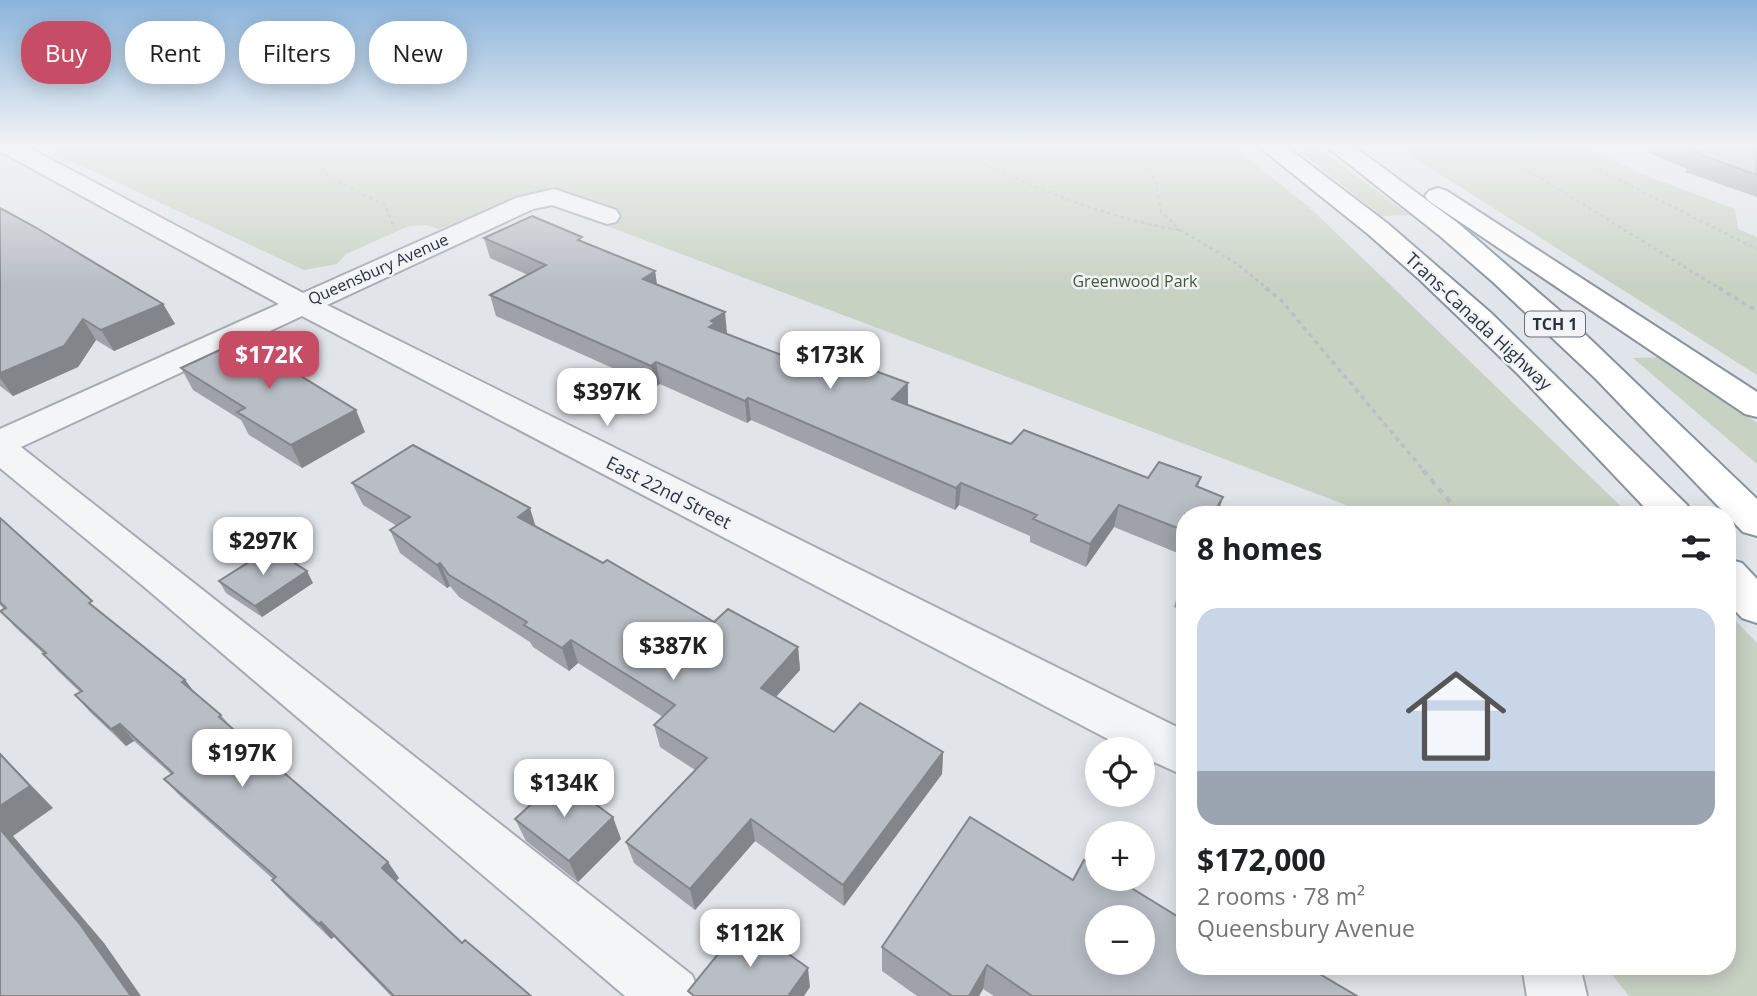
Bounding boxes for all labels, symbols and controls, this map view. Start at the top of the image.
chip: Buy [21,21,111,84]
chip: Rent [125,21,225,84]
chip: Filters [239,21,355,84]
chip: New [369,21,467,84]
street label: Queensbury Avenue [304,228,452,310]
street label: Trans-Canada Highway [1400,247,1558,396]
park label: Greenwood Park [1072,270,1198,292]
road number: TCH 1 [1525,312,1585,336]
pin: $172K [220,332,318,391]
pin: $173K [781,332,879,391]
text: $172K [235,338,303,370]
text: $173K [796,338,864,370]
pin: $397K [558,368,656,428]
text: $397K [573,375,641,407]
street label: East 22nd Street [602,450,736,534]
pin: $297K [214,518,312,577]
text: $297K [229,524,297,556]
text: 8 homes [1197,528,1322,569]
icon: filters [1677,529,1715,567]
pin: $387K [624,622,722,682]
text: $387K [639,629,707,661]
icon: home [1393,653,1519,779]
pin: $197K [193,730,291,789]
text: $197K [208,736,276,768]
map controls [1085,737,1155,975]
button: locate [1085,737,1155,807]
pin: $134K [515,760,613,819]
text: $134K [530,766,598,798]
button: + [1085,821,1155,891]
text: $172,000 [1197,839,1326,880]
text: 2 rooms · 78 m² [1197,880,1365,912]
button: − [1085,905,1155,975]
pin: $112K [701,909,799,969]
text: Queensbury Avenue [1197,912,1415,944]
text: $112K [716,916,784,948]

